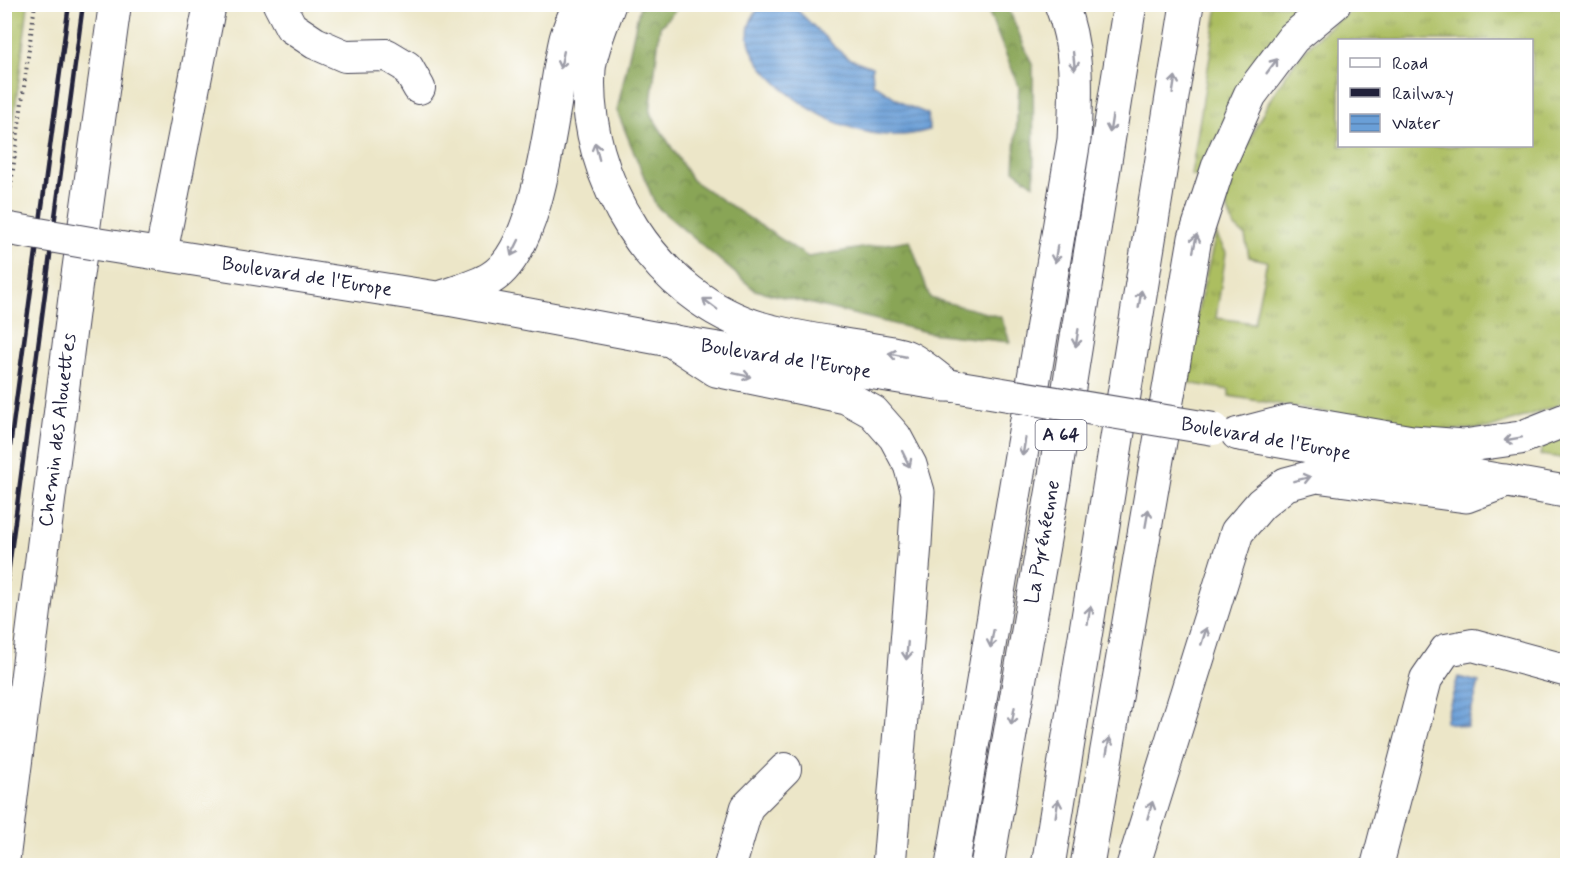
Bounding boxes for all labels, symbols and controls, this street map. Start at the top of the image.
legend [1338,39,1533,147]
one-way arrow [556,50,567,69]
one-way arrow [1069,50,1080,70]
text: Road [1392,52,1428,76]
one-way arrow [1265,58,1278,74]
one-way arrow [1169,76,1180,96]
text: Railway [1392,82,1454,106]
text: Water [1392,112,1441,136]
one-way arrow [1105,114,1116,134]
one-way arrow [591,142,603,161]
one-way arrow [1190,234,1201,253]
one-way arrow [508,239,520,257]
one-way arrow [1050,244,1061,264]
street label: Boulevard de l'Europe [220,250,394,304]
one-way arrow [1135,289,1146,309]
one-way arrow [702,298,718,311]
one-way arrow [1071,327,1082,347]
street label: Chemin des Alouettes [33,331,83,528]
street label: Boulevard de l'Europe [699,332,873,386]
one-way arrow [888,349,907,360]
one-way arrow [732,370,751,381]
street label: Boulevard de l'Europe [1179,411,1353,467]
road number: A 64 [1036,420,1086,450]
one-way arrow [1503,434,1523,445]
one-way arrow [1018,436,1029,456]
one-way arrow [901,449,913,467]
one-way arrow [1293,473,1312,485]
street label: La Pyrénéenne [1019,478,1067,606]
one-way arrow [1142,509,1153,528]
one-way arrow [1084,606,1095,626]
one-way arrow [1199,627,1210,646]
one-way arrow [986,629,997,648]
one-way arrow [901,641,912,661]
one-way arrow [1007,706,1018,726]
one-way arrow [1103,736,1114,756]
one-way arrow [1052,798,1063,818]
one-way arrow [1145,801,1156,820]

